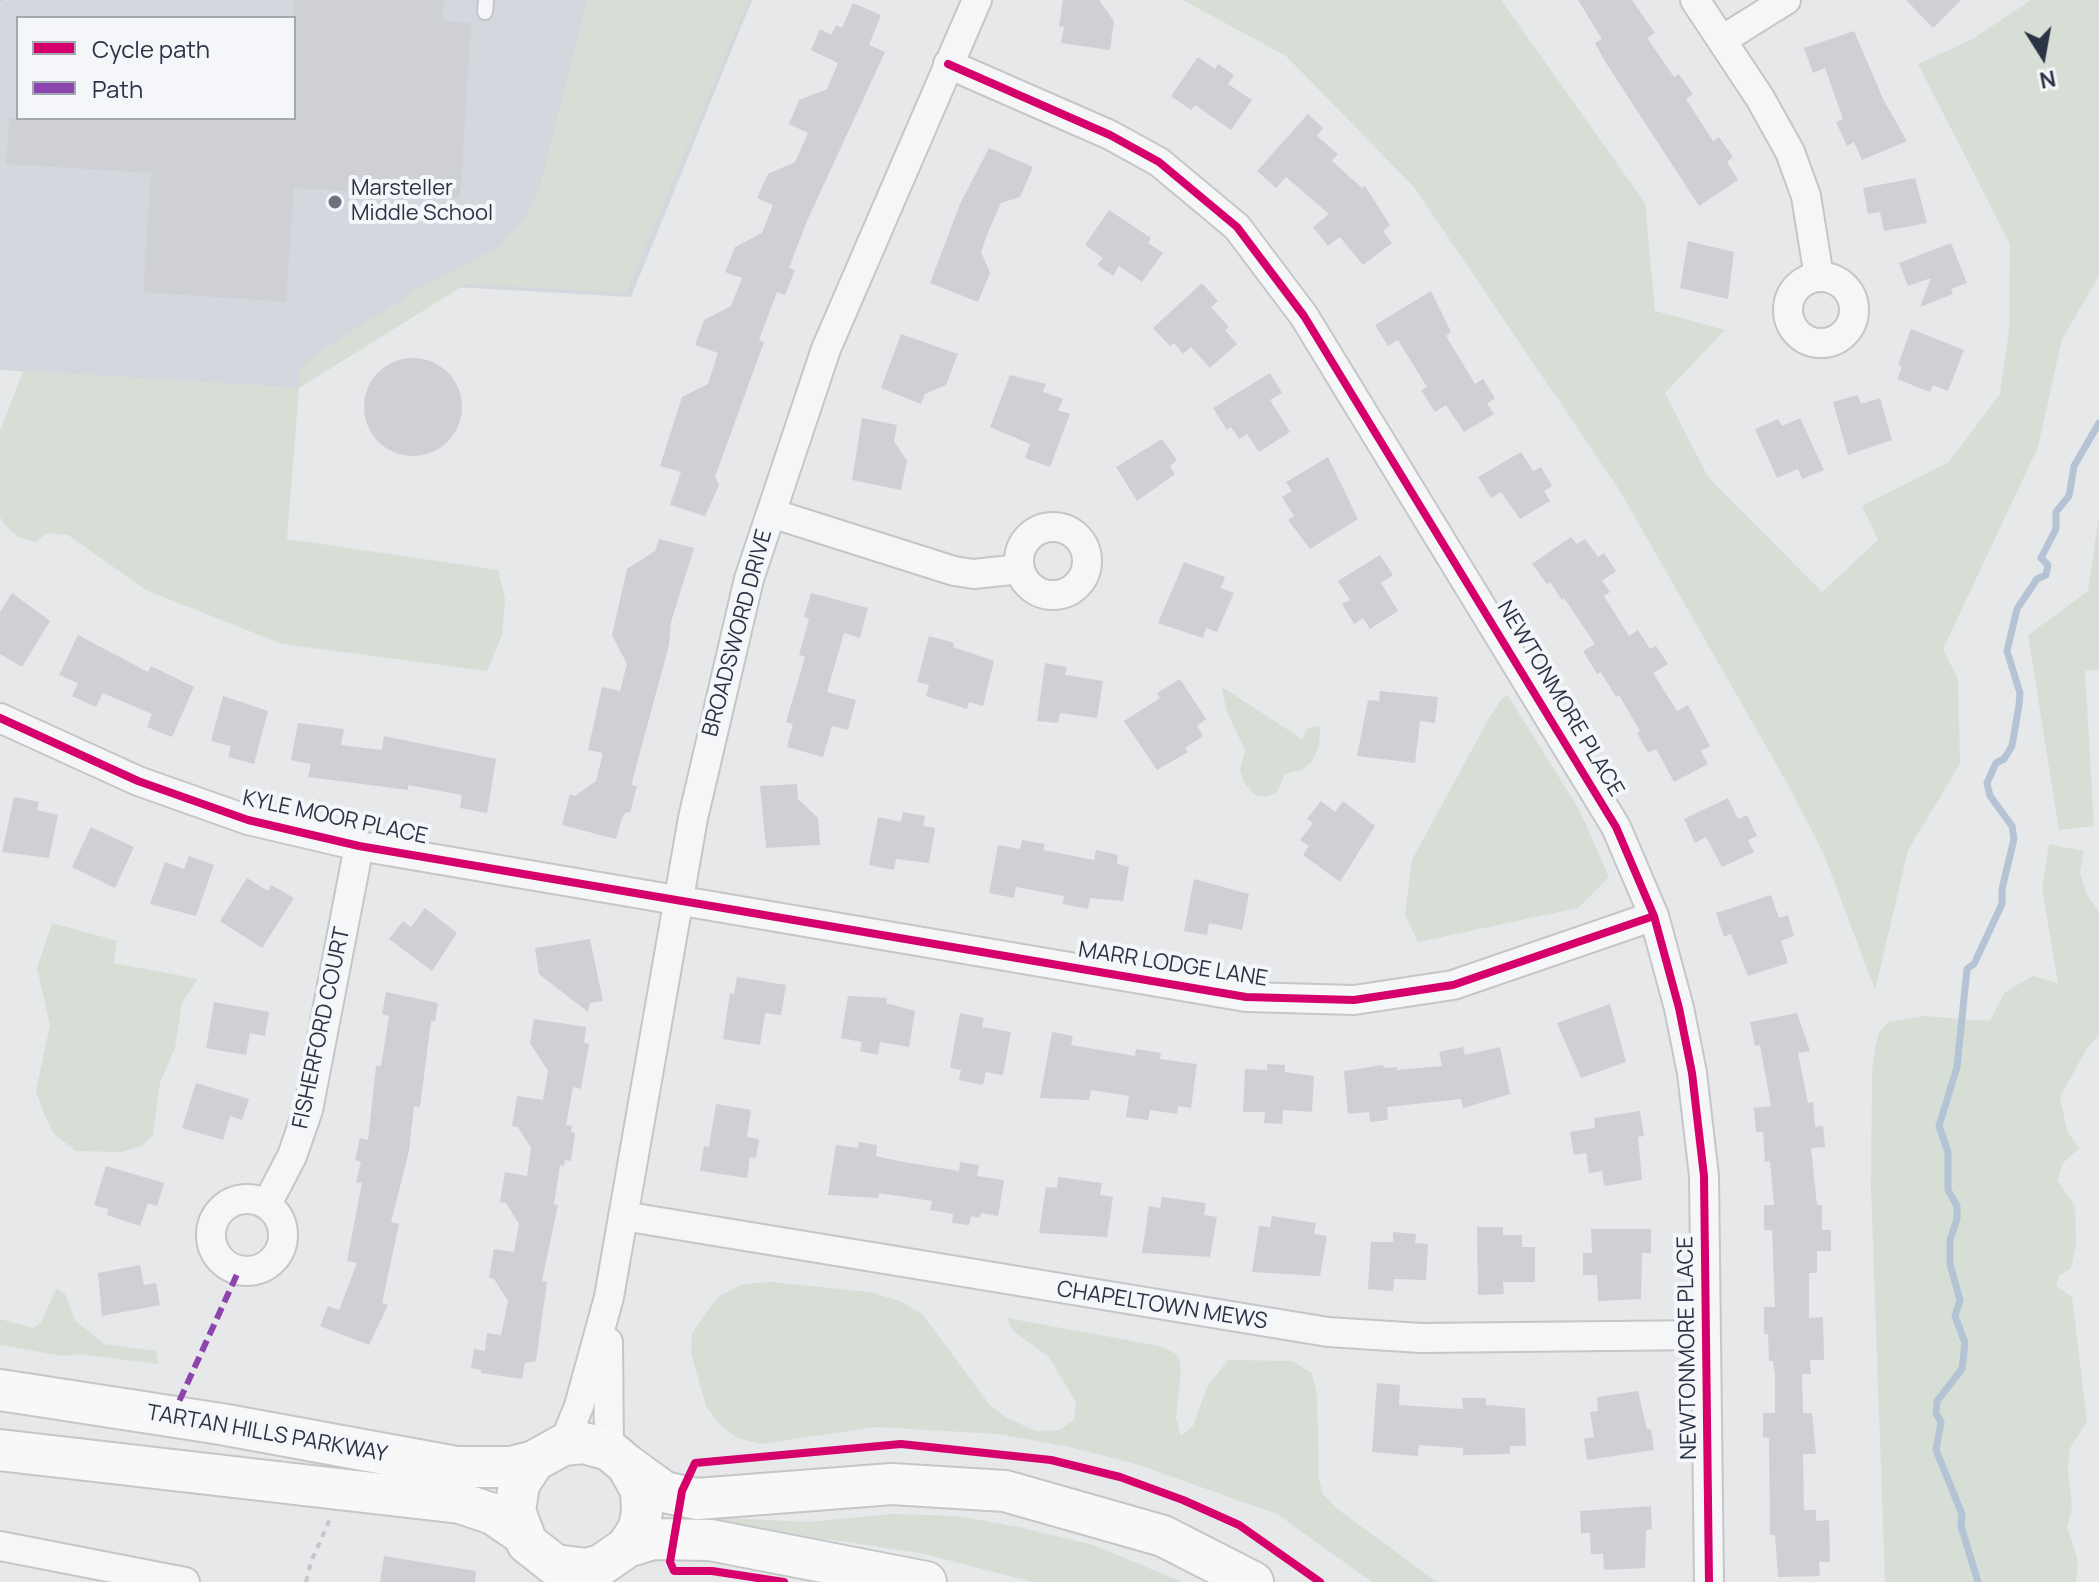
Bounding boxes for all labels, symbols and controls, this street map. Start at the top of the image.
legend [16,16,296,120]
north arrow [2003,16,2083,96]
text: Cycle path [92,32,210,65]
text: N [2037,63,2058,96]
text: Path [92,72,143,105]
place label: Marsteller Middle School [351,176,493,228]
marker: Marsteller Middle School [326,193,344,211]
street label: BROADSWORD DRIVE [698,527,778,739]
street label: NEWTONMORE PLACE [1491,596,1629,802]
street label: KYLE MOOR PLACE [240,786,430,850]
street label: FISHERFORD COURT [288,925,356,1131]
street label: MARR LODGE LANE [1076,937,1270,993]
street label: NEWTONMORE PLACE [1673,1236,1703,1460]
street label: CHAPELTOWN MEWS [1055,1276,1269,1336]
street label: TARTAN HILLS PARKWAY [144,1400,390,1468]

